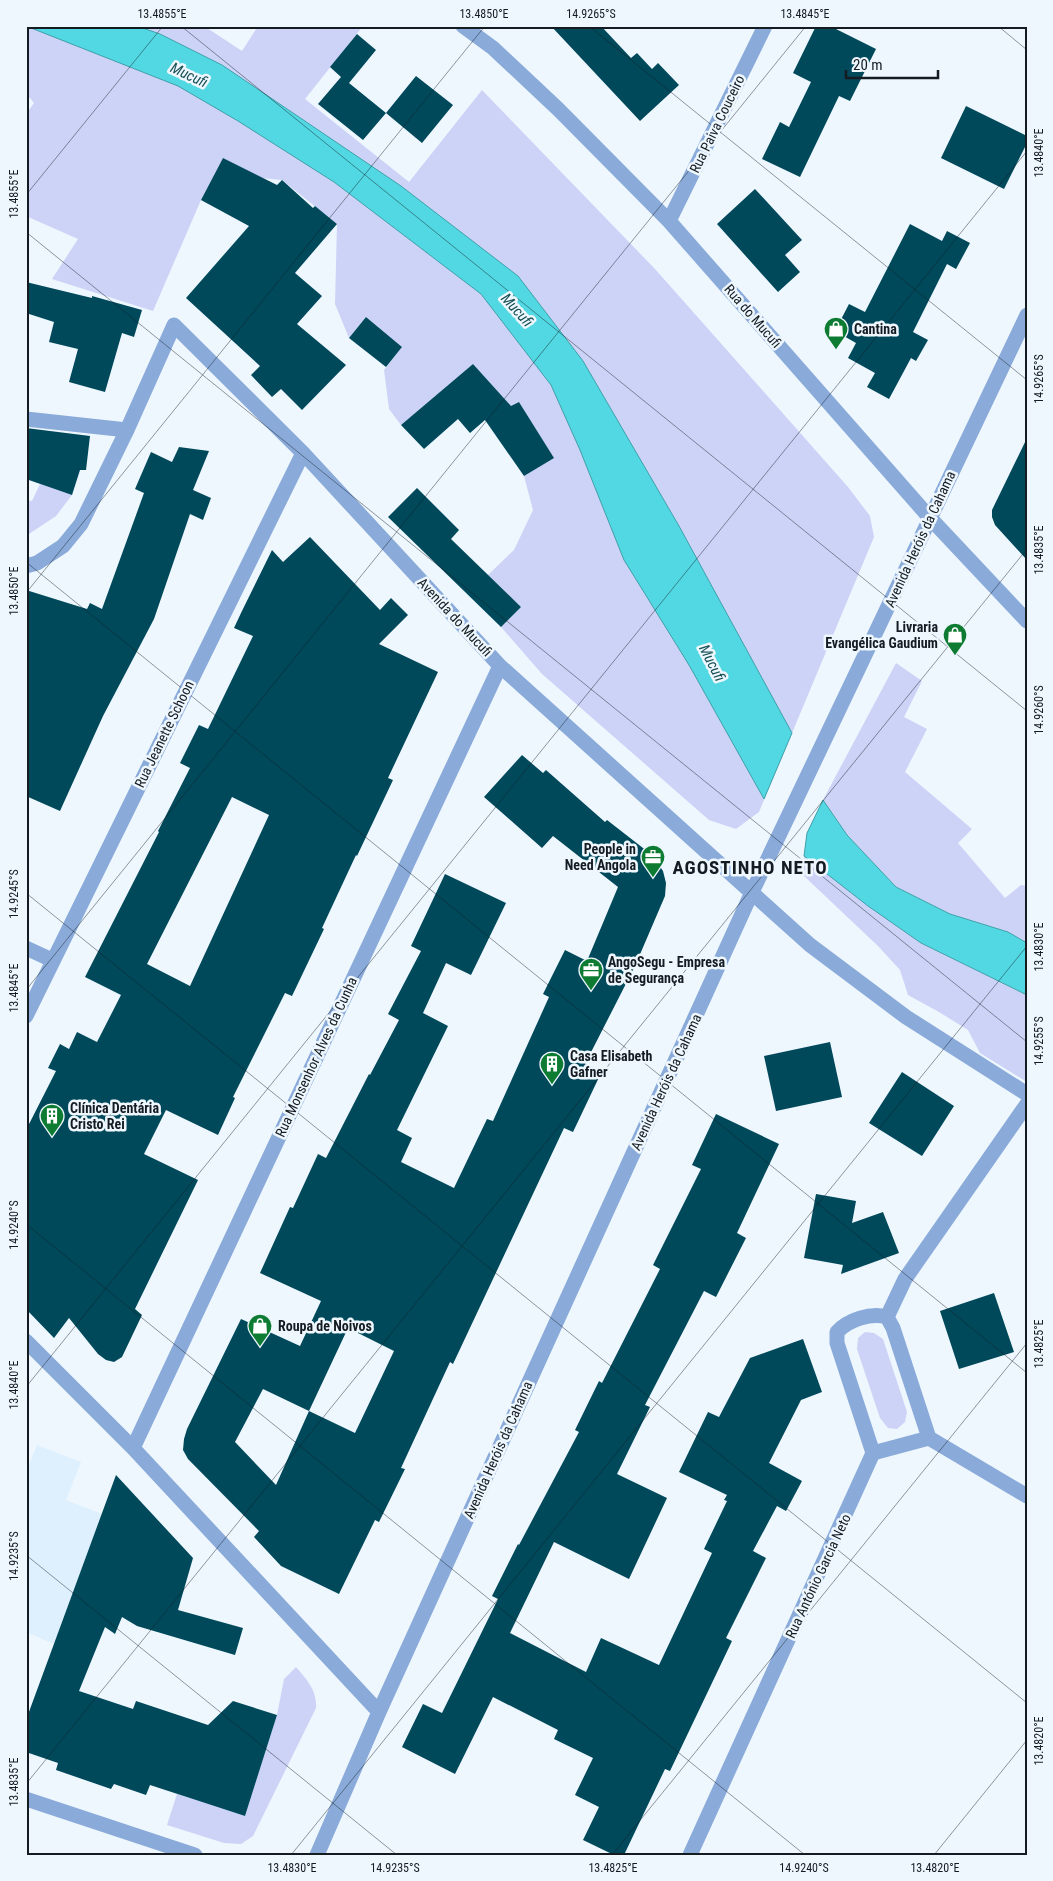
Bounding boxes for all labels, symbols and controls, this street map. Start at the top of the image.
text: 13.4855°E [137,7,187,21]
text: 13.4850°E [459,7,509,21]
text: 14.9265°S [566,7,616,21]
text: 13.4845°E [780,7,830,21]
scale bar [846,48,938,80]
text: 20 m [853,56,883,74]
water label: Mucufi [168,59,210,91]
street label: Rua Paiva Couceiro [686,73,748,175]
text: 13.4840°E [1032,128,1046,178]
text: 13.4855°E [7,169,21,219]
street label: Rua do Mucufi [721,281,785,351]
water label: Mucufi [497,290,537,330]
shop icon: Cantina [823,316,849,350]
place label: Cantina [854,321,897,337]
text: 14.9265°S [1032,354,1046,404]
street label: Avenida Heróis da Cahama [881,468,959,610]
text: 13.4835°E [1032,525,1046,575]
text: 13.4850°E [7,566,21,616]
street label: Avenida do Mucufi [414,574,496,660]
place label: Livraria Evangélica Gaudium [825,619,938,651]
shop icon: Livraria Evangélica Gaudium [942,622,968,656]
water label: Mucufi [695,642,729,684]
street label: Rua Jeanette Schoon [131,678,197,790]
text: 14.9260°S [1032,685,1046,735]
place label: People in Need Angola [565,841,636,873]
office icon: People in Need Angola [640,844,666,878]
district label: AGOSTINHO NETO [672,856,828,879]
text: 14.9245°S [7,869,21,919]
text: 13.4830°E [1032,922,1046,972]
place label: AngoSegu - Empresa de Segurança [608,954,725,986]
office icon: AngoSegu - Empresa de Segurança [578,957,604,991]
text: 13.4845°E [7,963,21,1013]
street label: Rua Monsenhor Alves da Cunha [272,974,360,1140]
street label: Avenida Heróis da Cahama [627,1011,705,1153]
text: 14.9255°S [1032,1016,1046,1066]
place label: Casa Elisabeth Gafner [570,1048,653,1080]
building icon: Casa Elisabeth Gafner [539,1051,565,1085]
place label: Clínica Dentária Cristo Rei [70,1100,159,1132]
building icon: Clínica Dentária Cristo Rei [39,1103,65,1137]
text: 14.9240°S [7,1200,21,1250]
shop icon: Roupa de Noivos [247,1313,273,1347]
place label: Roupa de Noivos [278,1318,372,1334]
text: 13.4825°E [1032,1319,1046,1369]
text: 13.4840°E [7,1360,21,1410]
street label: Avenida Heróis da Cahama [460,1379,536,1521]
street label: Rua António Garcia Neto [782,1511,854,1641]
text: 14.9235°S [7,1531,21,1581]
text: 13.4820°E [1032,1716,1046,1766]
text: 13.4835°E [7,1757,21,1807]
text: 13.4830°E [267,1861,317,1875]
text: 14.9235°S [370,1861,420,1875]
text: 13.4825°E [588,1861,638,1875]
text: 14.9240°S [779,1861,829,1875]
text: 13.4820°E [910,1861,960,1875]

